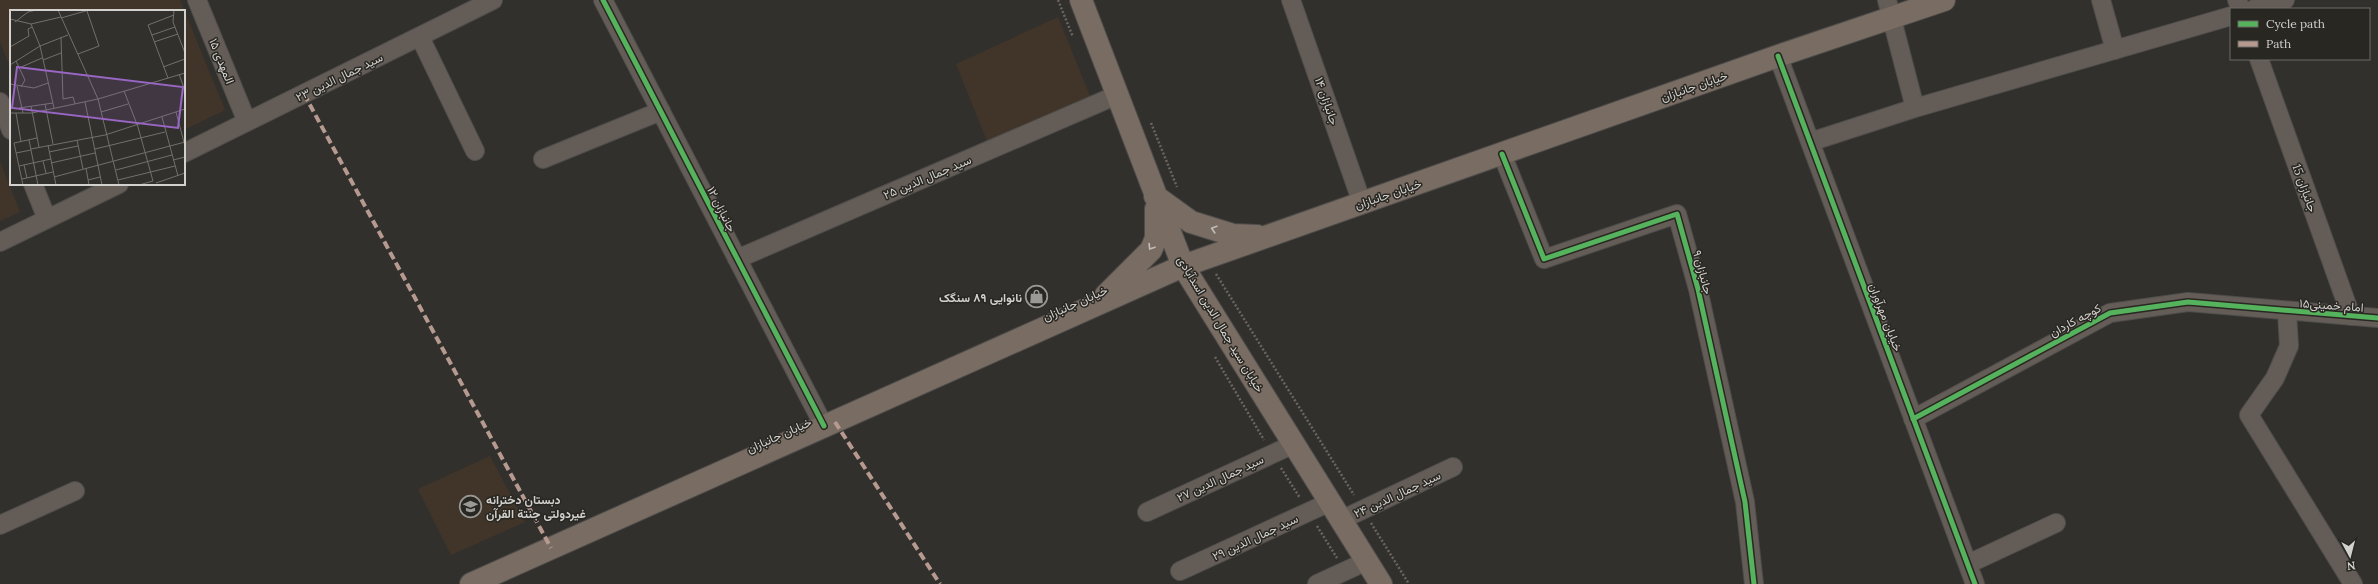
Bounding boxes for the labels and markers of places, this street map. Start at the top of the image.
shop icon: نانوایی ۸۹ سنگک [1024,284,1050,310]
place label: نانوایی ۸۹ سنگک [939,290,1022,306]
place label: دبستان دخترانه غیردولتی جنتة القرآن [486,492,586,522]
school or university icon: دبستان دخترانه غیردولتی جنتة القرآن [458,493,484,519]

